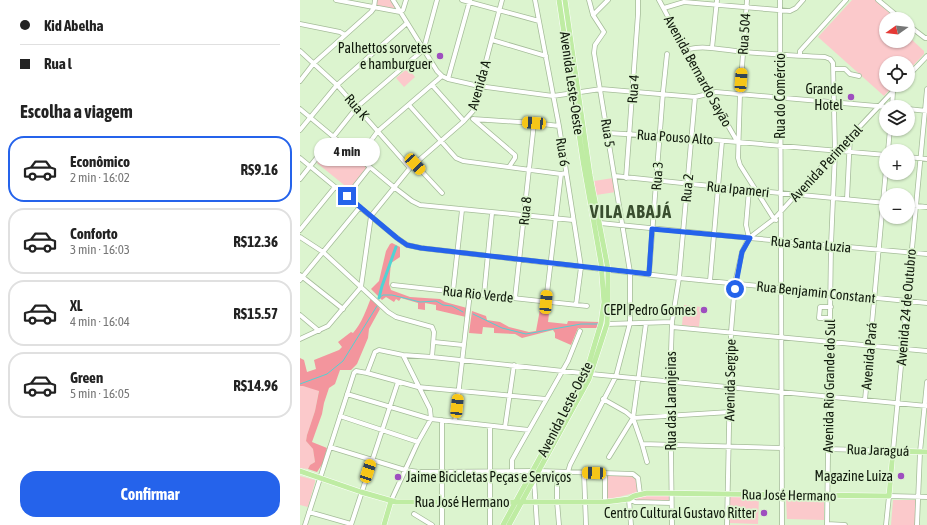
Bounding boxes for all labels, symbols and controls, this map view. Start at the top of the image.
street label: Rua 504 [735,12,753,55]
north arrow [879,12,915,48]
map controls [879,12,915,224]
street label: Avenida Bernardo Sayão [661,13,735,129]
text: Kid Abelha [44,17,103,34]
street label: Avenida Leste-Oeste [557,30,587,136]
place label: Palhettos sorvetes e hamburguer [338,40,433,72]
marker: Palhettos sorvetes e hamburguer [435,51,445,61]
street label: Rua do Comércio [772,53,788,139]
text: Rua l [44,55,72,72]
button: locate [879,56,915,92]
street label: Avenida A [464,58,494,112]
car [734,68,748,92]
street label: Rua 4 [624,74,642,104]
place label: Grande Hotel [805,81,843,113]
street label: Rua K [341,91,373,123]
marker: Grande Hotel [846,92,856,102]
button: layers [879,100,915,136]
text: Escolha a viagem [20,101,133,122]
car [522,116,546,130]
street label: Rua 5 [598,118,618,148]
street label: Avenida Perimetral [786,121,866,205]
street label: Rua Pouso Alto [636,126,714,148]
street label: Rua 6 [553,137,573,168]
callout: 4 min [314,138,380,166]
text: 4 min [334,144,360,159]
button: + [879,144,915,180]
icon: car [22,151,58,187]
car [402,151,428,177]
text: Econômico [70,153,130,170]
text: R$9.16 [240,161,278,178]
street label: Rua 3 [648,161,666,191]
text: 2 min · 16:02 [70,170,130,185]
street label: Rua 2 [678,173,696,203]
street label: Rua Ipameri [706,178,770,200]
route end [338,187,356,205]
button: − [879,188,915,224]
street label: Rua 8 [516,195,535,226]
district label: VILA ABAJÁ [589,201,672,222]
icon: car [22,223,58,259]
text: Conforto [70,225,118,242]
text: R$12.36 [233,233,278,250]
street label: Rua Santa Luzia [770,233,852,255]
text: 3 min · 16:03 [70,242,130,257]
street label: Avenida 24 de Outubro [893,248,919,366]
street label: Rua Benjamin Constant [756,278,876,306]
route start [726,280,744,298]
street label: Rua Rio Verde [442,282,514,306]
car [539,290,553,314]
icon: car [22,295,58,331]
text: XL [70,297,83,314]
place label: CEPI Pedro Gomes [604,302,696,318]
text: R$15.57 [233,305,278,322]
marker: CEPI Pedro Gomes [699,305,709,315]
text: 4 min · 16:04 [70,314,130,329]
street label: Avenida Rio Grande do Sul [820,319,838,453]
street label: Avenida Pará [858,322,880,390]
street label: Avenida Sergipe [721,339,739,421]
street label: Rua das Laranjeiras [663,351,679,451]
street label: Avenida Leste-Oeste [534,359,596,459]
icon: car [22,367,58,403]
text: Green [70,369,103,386]
text: R$14.96 [233,377,278,394]
text: 5 min · 16:05 [70,386,130,401]
car [450,393,464,419]
street label: Rua Jaraguá [846,441,910,459]
car [359,458,377,484]
car [582,467,606,479]
place label: Magazine Luiza [815,468,893,484]
place label: Jaime Bicicletas Peças e Serviços [406,469,571,485]
button: Confirmar [20,471,280,517]
marker: Magazine Luiza [896,471,906,481]
marker: Jaime Bicicletas Peças e Serviços [393,472,403,482]
street label: Rua José Hermano [741,486,837,504]
street label: Rua José Hermano [414,494,510,510]
place label: Centro Cultural Gustavo Ritter [604,505,757,521]
marker: Centro Cultural Gustavo Ritter [759,508,769,518]

